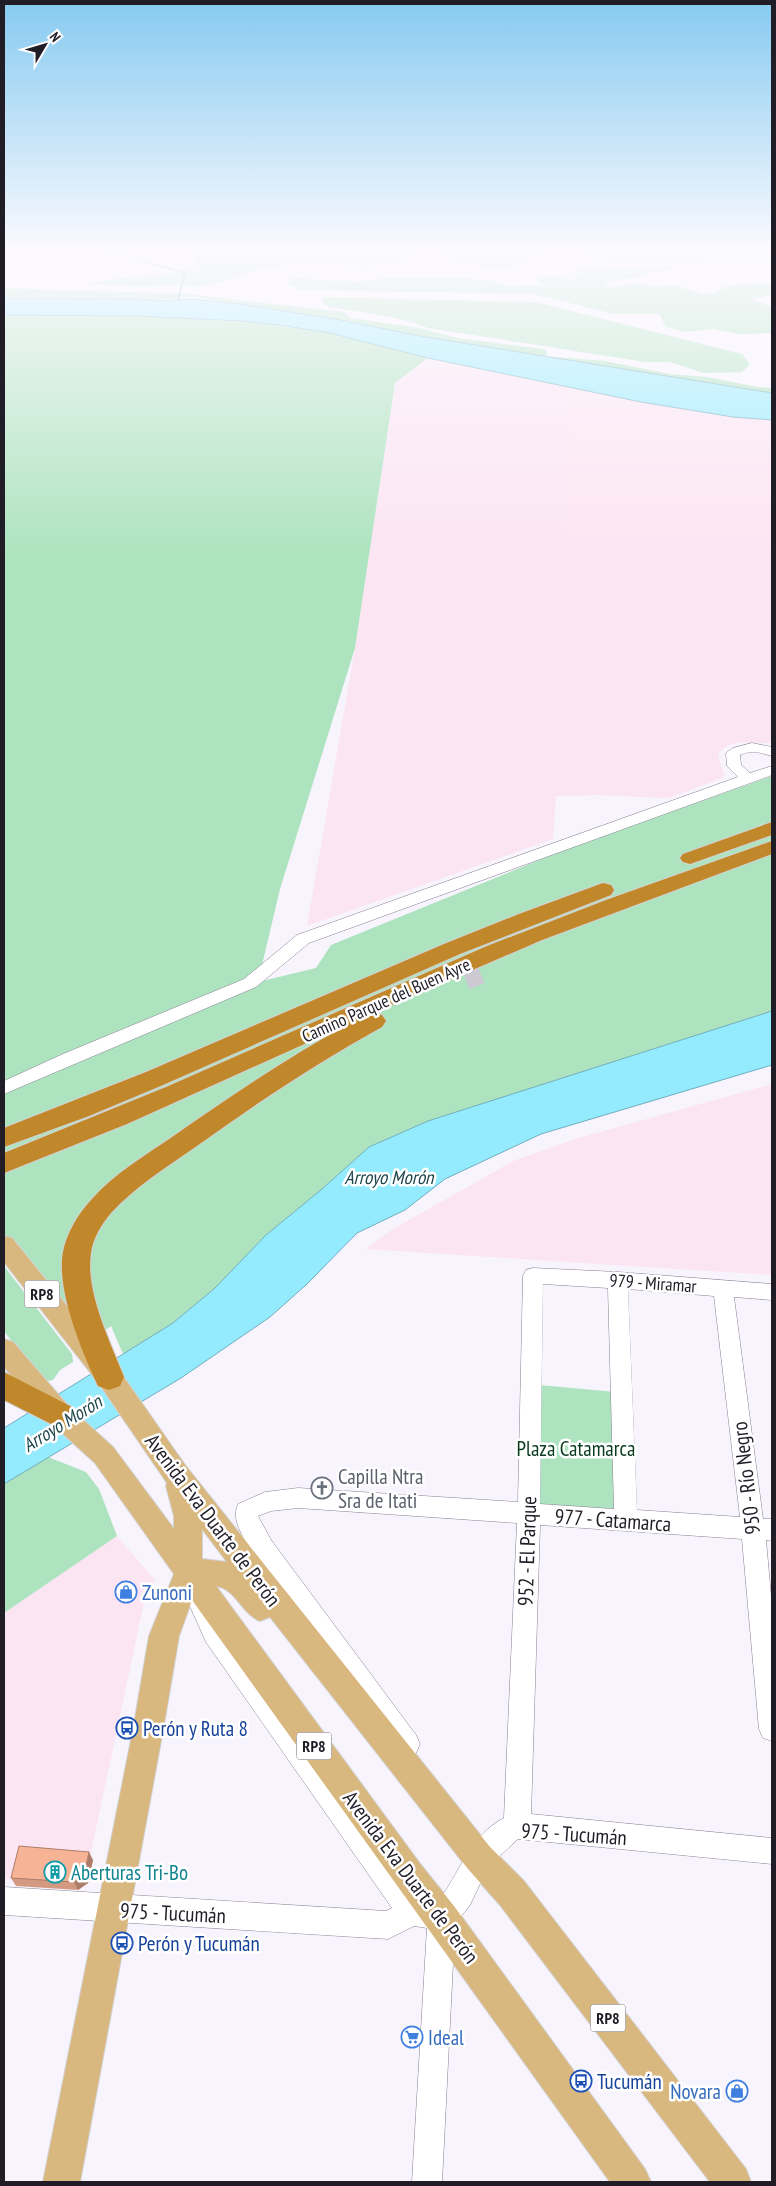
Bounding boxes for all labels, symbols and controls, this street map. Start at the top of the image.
north arrow [20,20,70,70]
text: N [46,28,65,46]
street label: Camino Parque del Buen Ayre [298,952,474,1048]
water label: Arroyo Morón [345,1165,435,1189]
street label: 979 - Miramar [609,1268,697,1298]
road number: RP8 [24,1280,60,1308]
water label: Arroyo Morón [18,1388,107,1457]
street label: 950 - Río Negro [726,1420,766,1536]
street label: Avenida Eva Duarte de Perón [139,1428,287,1612]
park label: Plaza Catamarca [517,1435,635,1462]
place label: Capilla Ntra Sra de Itati [338,1463,423,1514]
church icon: Capilla Ntra Sra de Itati [310,1476,334,1500]
street label: 952 - El Parque [512,1496,542,1606]
street label: 977 - Catamarca [554,1502,672,1538]
place label: Zunoni [142,1579,192,1606]
shop icon: Zunoni [114,1580,138,1604]
place label: Perón y Ruta 8 [143,1715,248,1742]
bus stop icon: Perón y Ruta 8 [115,1716,139,1740]
road number: RP8 [296,1732,332,1760]
street label: Avenida Eva Duarte de Perón [337,1785,485,1969]
street label: 975 - Tucumán [520,1817,628,1851]
place label: Aberturas Tri-Bo [71,1859,188,1886]
building icon: Aberturas Tri-Bo [43,1860,67,1884]
street label: 975 - Tucumán [119,1897,227,1929]
place label: Perón y Tucumán [138,1930,260,1957]
bus stop icon: Perón y Tucumán [110,1931,134,1955]
road number: RP8 [590,2005,626,2032]
place label: Ideal [428,2024,464,2051]
supermarket icon: Ideal [400,2025,424,2049]
place label: Tucumán [597,2068,662,2095]
bus stop icon: Tucumán [569,2069,593,2093]
place label: Novara [670,2078,721,2105]
shop icon: Novara [725,2079,749,2103]

